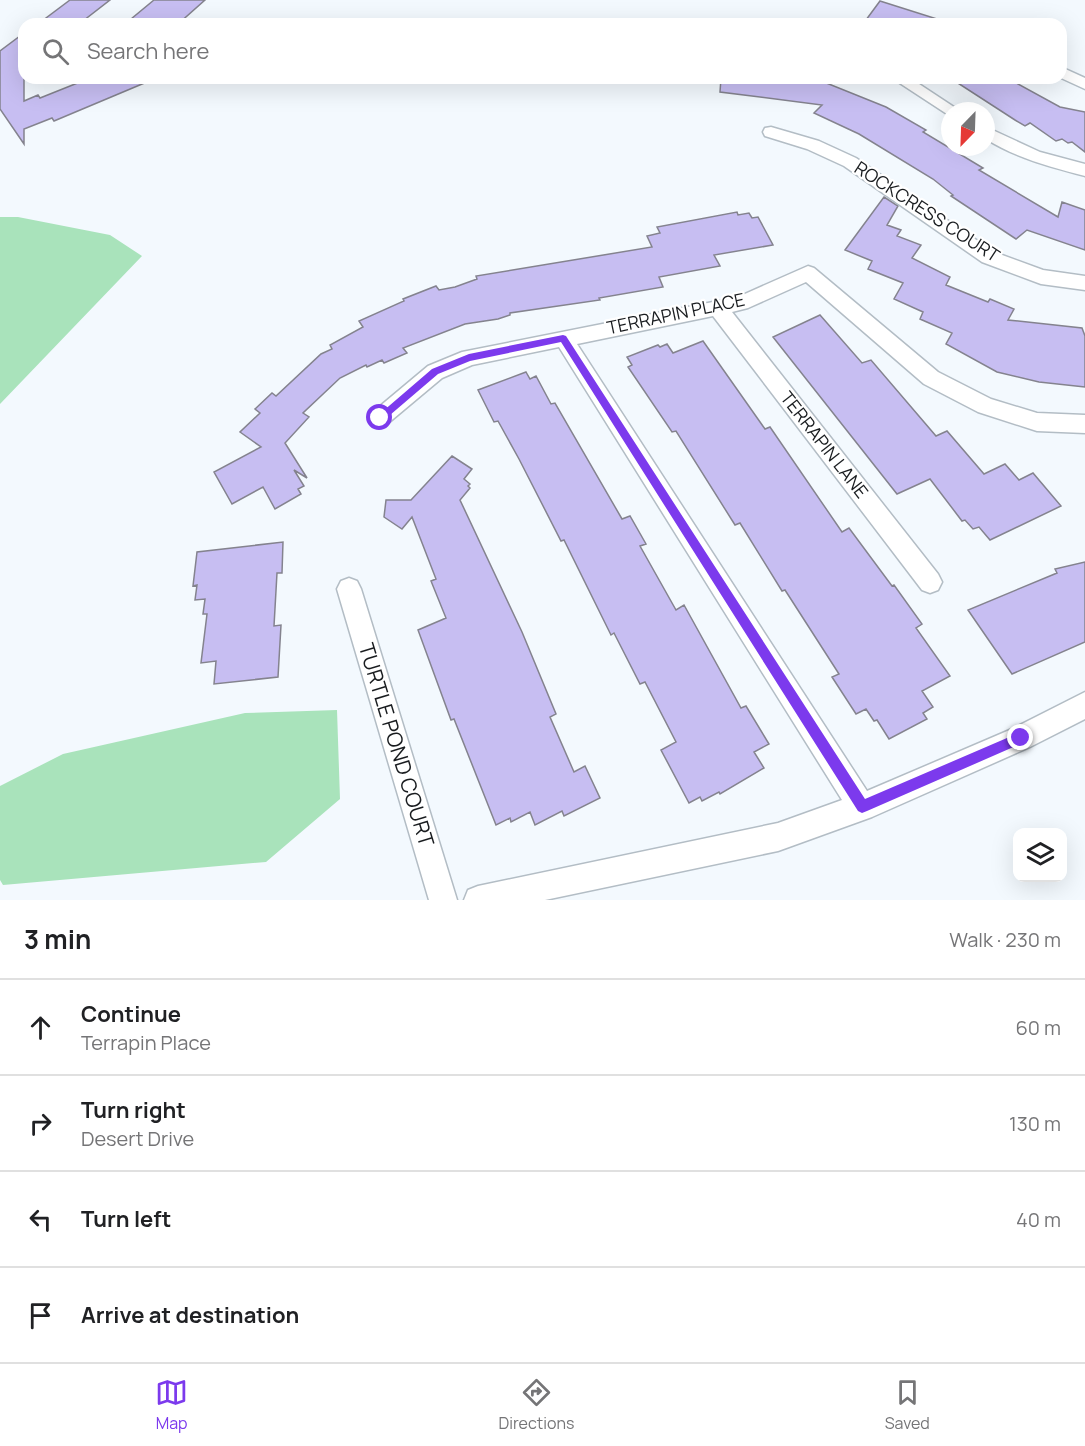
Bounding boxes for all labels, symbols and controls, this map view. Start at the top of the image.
search box [18,18,1067,84]
icon: search [39,35,72,68]
text: Search here [87,36,209,66]
north arrow [941,102,995,156]
street label: ROCKCRESS COURT [850,155,1005,267]
street label: TERRAPIN PLACE [605,287,747,339]
street label: TERRAPIN LANE [776,386,874,503]
route start [366,404,392,430]
street label: TURTLE POND COURT [353,640,441,850]
route end [1007,724,1033,750]
map controls [1013,828,1067,882]
button: layers [1013,828,1067,882]
text: 3 min [24,921,91,957]
text: Walk · 230 m [949,926,1061,953]
text: Continue [81,999,181,1029]
icon: ahead [24,1011,57,1044]
text: 60 m [1015,1014,1061,1041]
text: Terrapin Place [81,1029,211,1056]
text: Turn right [81,1095,186,1125]
icon: right [24,1107,57,1140]
text: 130 m [1009,1110,1061,1137]
text: Desert Drive [81,1125,194,1152]
icon: left [24,1203,57,1236]
text: Turn left [81,1204,171,1234]
text: 40 m [1016,1206,1061,1233]
icon: arrive [24,1299,57,1332]
text: Arrive at destination [81,1300,299,1330]
tab: Map [155,1376,188,1434]
tab: Directions [499,1376,574,1434]
tab: Saved [885,1376,930,1434]

